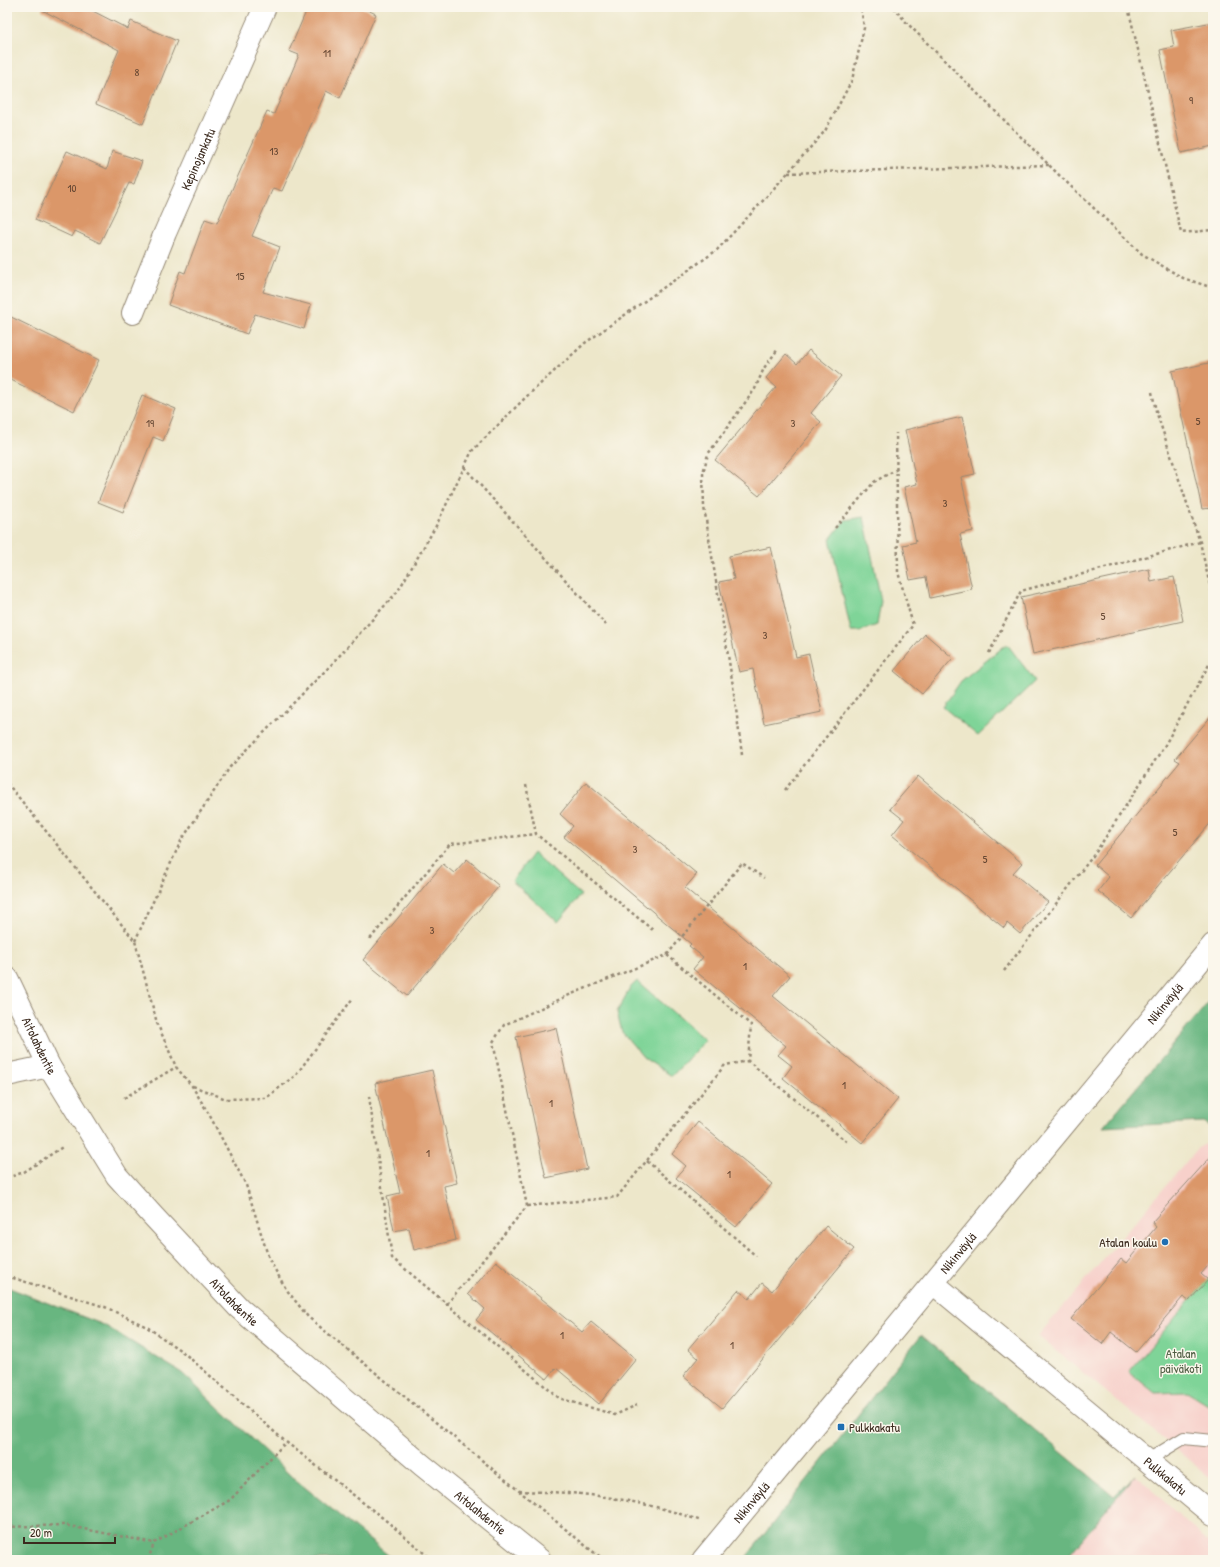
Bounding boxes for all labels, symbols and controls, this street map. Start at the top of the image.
house number: 11 [323,46,331,60]
house number: 8 [135,65,140,79]
house number: 9 [1189,93,1193,107]
street label: Kepinojankatu [176,125,219,193]
house number: 13 [270,144,279,158]
house number: 10 [68,181,77,195]
house number: 15 [236,269,245,283]
house number: 5 [1196,414,1201,428]
house number: 19 [146,416,154,430]
house number: 3 [791,416,796,430]
house number: 3 [943,496,948,510]
house number: 5 [1101,609,1106,623]
house number: 3 [763,628,768,642]
house number: 5 [1173,825,1178,839]
house number: 3 [633,842,638,856]
house number: 5 [983,852,988,866]
house number: 3 [430,923,435,937]
house number: 1 [743,959,747,973]
street label: Nikinväylä [1142,979,1187,1028]
street label: Aitolahdentie [18,1014,61,1078]
house number: 1 [842,1078,846,1092]
house number: 1 [549,1096,553,1110]
house number: 1 [426,1146,430,1160]
house number: 1 [727,1167,731,1181]
street label: Nikinväylä [935,1228,980,1277]
place label: Atalan koulu [1099,1233,1157,1251]
marker: Atalan koulu [1160,1237,1170,1247]
street label: Aitolahdentie [206,1274,263,1330]
house number: 1 [560,1328,564,1342]
house number: 1 [730,1338,734,1352]
park label: Atalan päiväkoti [1160,1344,1202,1377]
place label: Pulkkakatu [849,1418,900,1436]
marker: Pulkkakatu [836,1422,846,1432]
street label: Pulkkakatu [1140,1452,1191,1499]
street label: Nikinväylä [728,1478,773,1527]
street label: Aitolahdentie [451,1486,510,1539]
scale bar [24,1519,115,1545]
text: 20 m [30,1524,52,1541]

